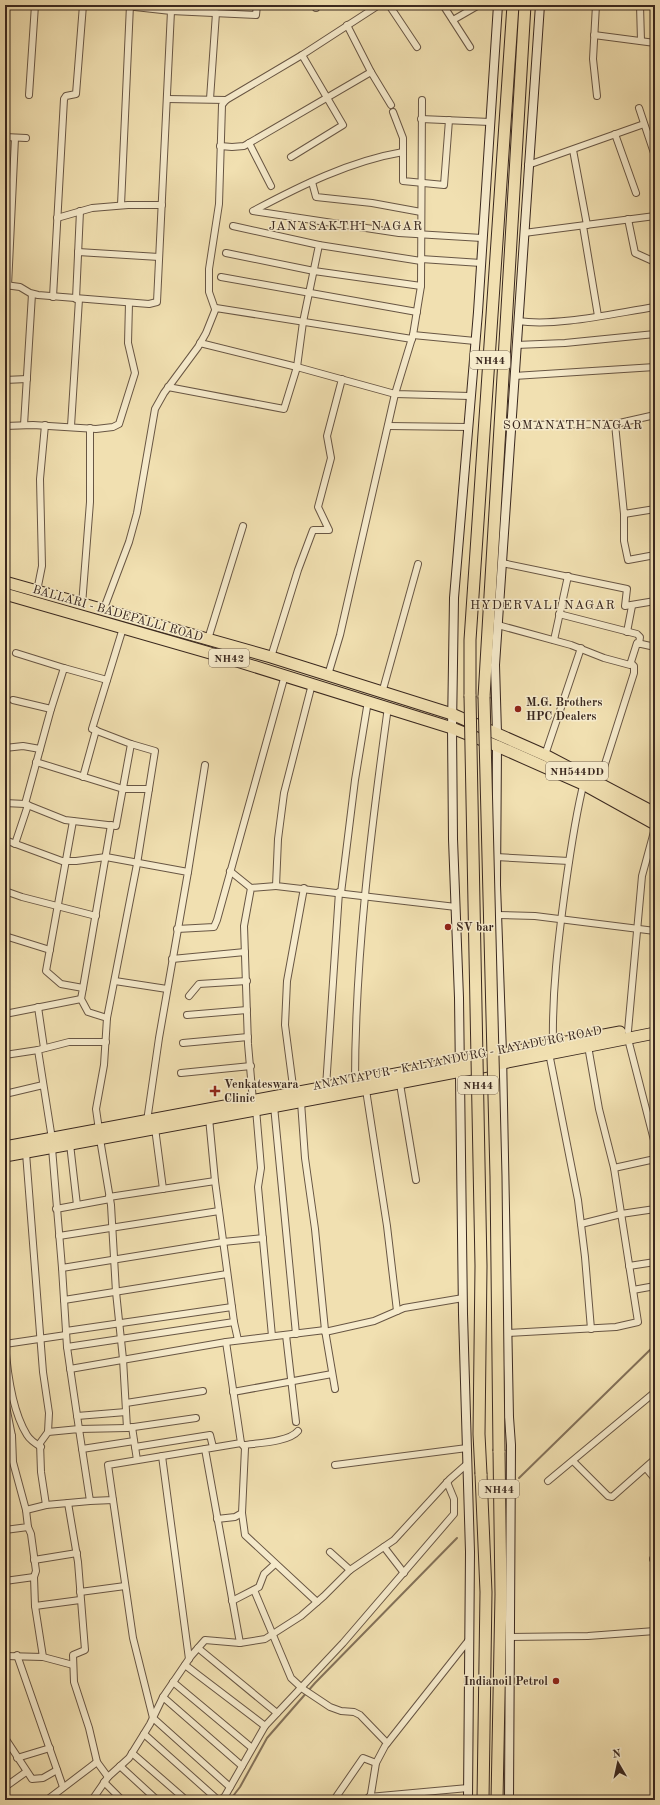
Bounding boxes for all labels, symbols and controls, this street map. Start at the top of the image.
district label: JANASAKTHI NAGAR [269,220,423,233]
road number: NH44 [470,351,510,369]
district label: SOMANATH NAGAR [503,419,643,432]
street label: BALLARI - BADEPALLI ROAD [31,584,204,644]
district label: HYDERVALI NAGAR [470,599,616,612]
road number: NH42 [209,649,249,667]
place label: M.G. Brothers HPC Dealers [526,697,602,723]
marker: M.G. Brothers HPC Dealers [513,704,523,714]
road number: NH544DD [546,762,608,780]
marker: SV bar [443,922,453,932]
place label: SV bar [456,922,494,934]
street label: ANANTAPUR - KALYANDURG - RAYADURG ROAD [311,1025,603,1093]
road number: NH44 [458,1076,498,1094]
place label: Venkateswara Clinic [224,1079,299,1105]
marker: Venkateswara Clinic [209,1085,221,1097]
road number: NH44 [479,1480,519,1498]
place label: Indianoil Petrol [464,1676,548,1688]
marker: Indianoil Petrol [551,1676,561,1686]
north arrow [598,1743,638,1783]
text: N [612,1748,622,1761]

